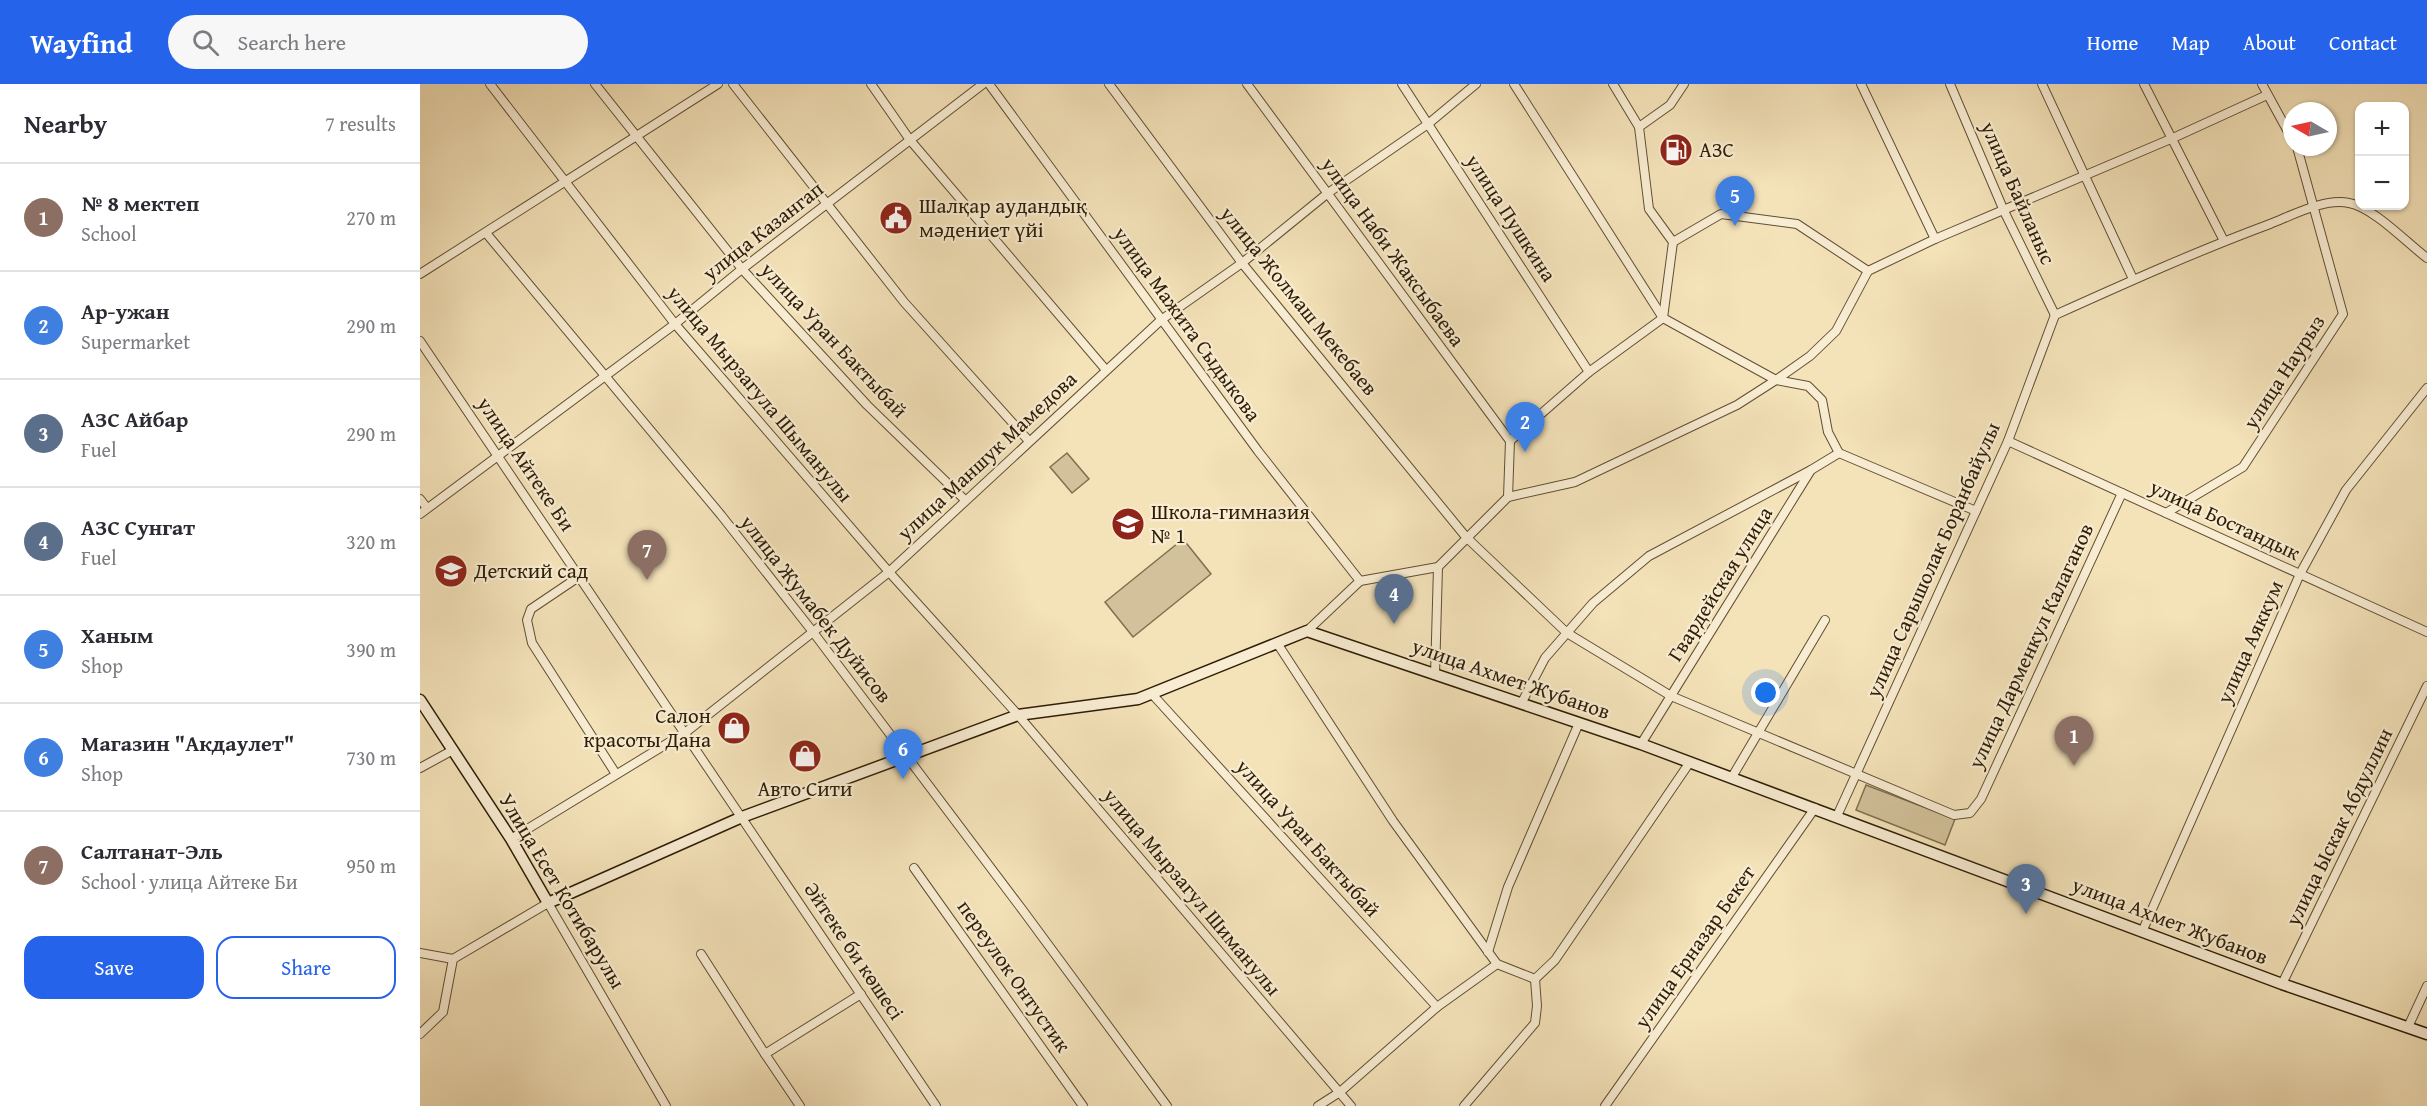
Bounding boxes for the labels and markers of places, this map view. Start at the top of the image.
fuel station icon: АЗС [1658,132,1694,168]
place label: АЗС [1699,134,1734,165]
pin: 5 [1716,176,1754,226]
place label: Шалқар аудандық мәдениет үйі [919,190,1088,245]
public building icon: Шалқар аудандық мәдениет үйі [878,200,914,236]
pin: 2 [1506,402,1544,452]
place label: Школа-гимназия № 1 [1151,496,1310,551]
school or university icon: Школа-гимназия № 1 [1110,506,1146,542]
pin: 7 [628,530,666,580]
school or university icon: Детский сад [433,553,469,589]
place label: Детский сад [473,555,589,586]
pin: 4 [1374,574,1414,624]
place label: Салон красоты Дана [584,700,711,755]
shop icon: Салон красоты Дана [716,710,752,746]
pin: 1 [2054,716,2094,766]
pin: 6 [884,730,922,779]
shop icon: Авто Сити [787,738,823,774]
place label: Авто Сити [758,773,853,804]
pin: 3 [2006,864,2046,914]

